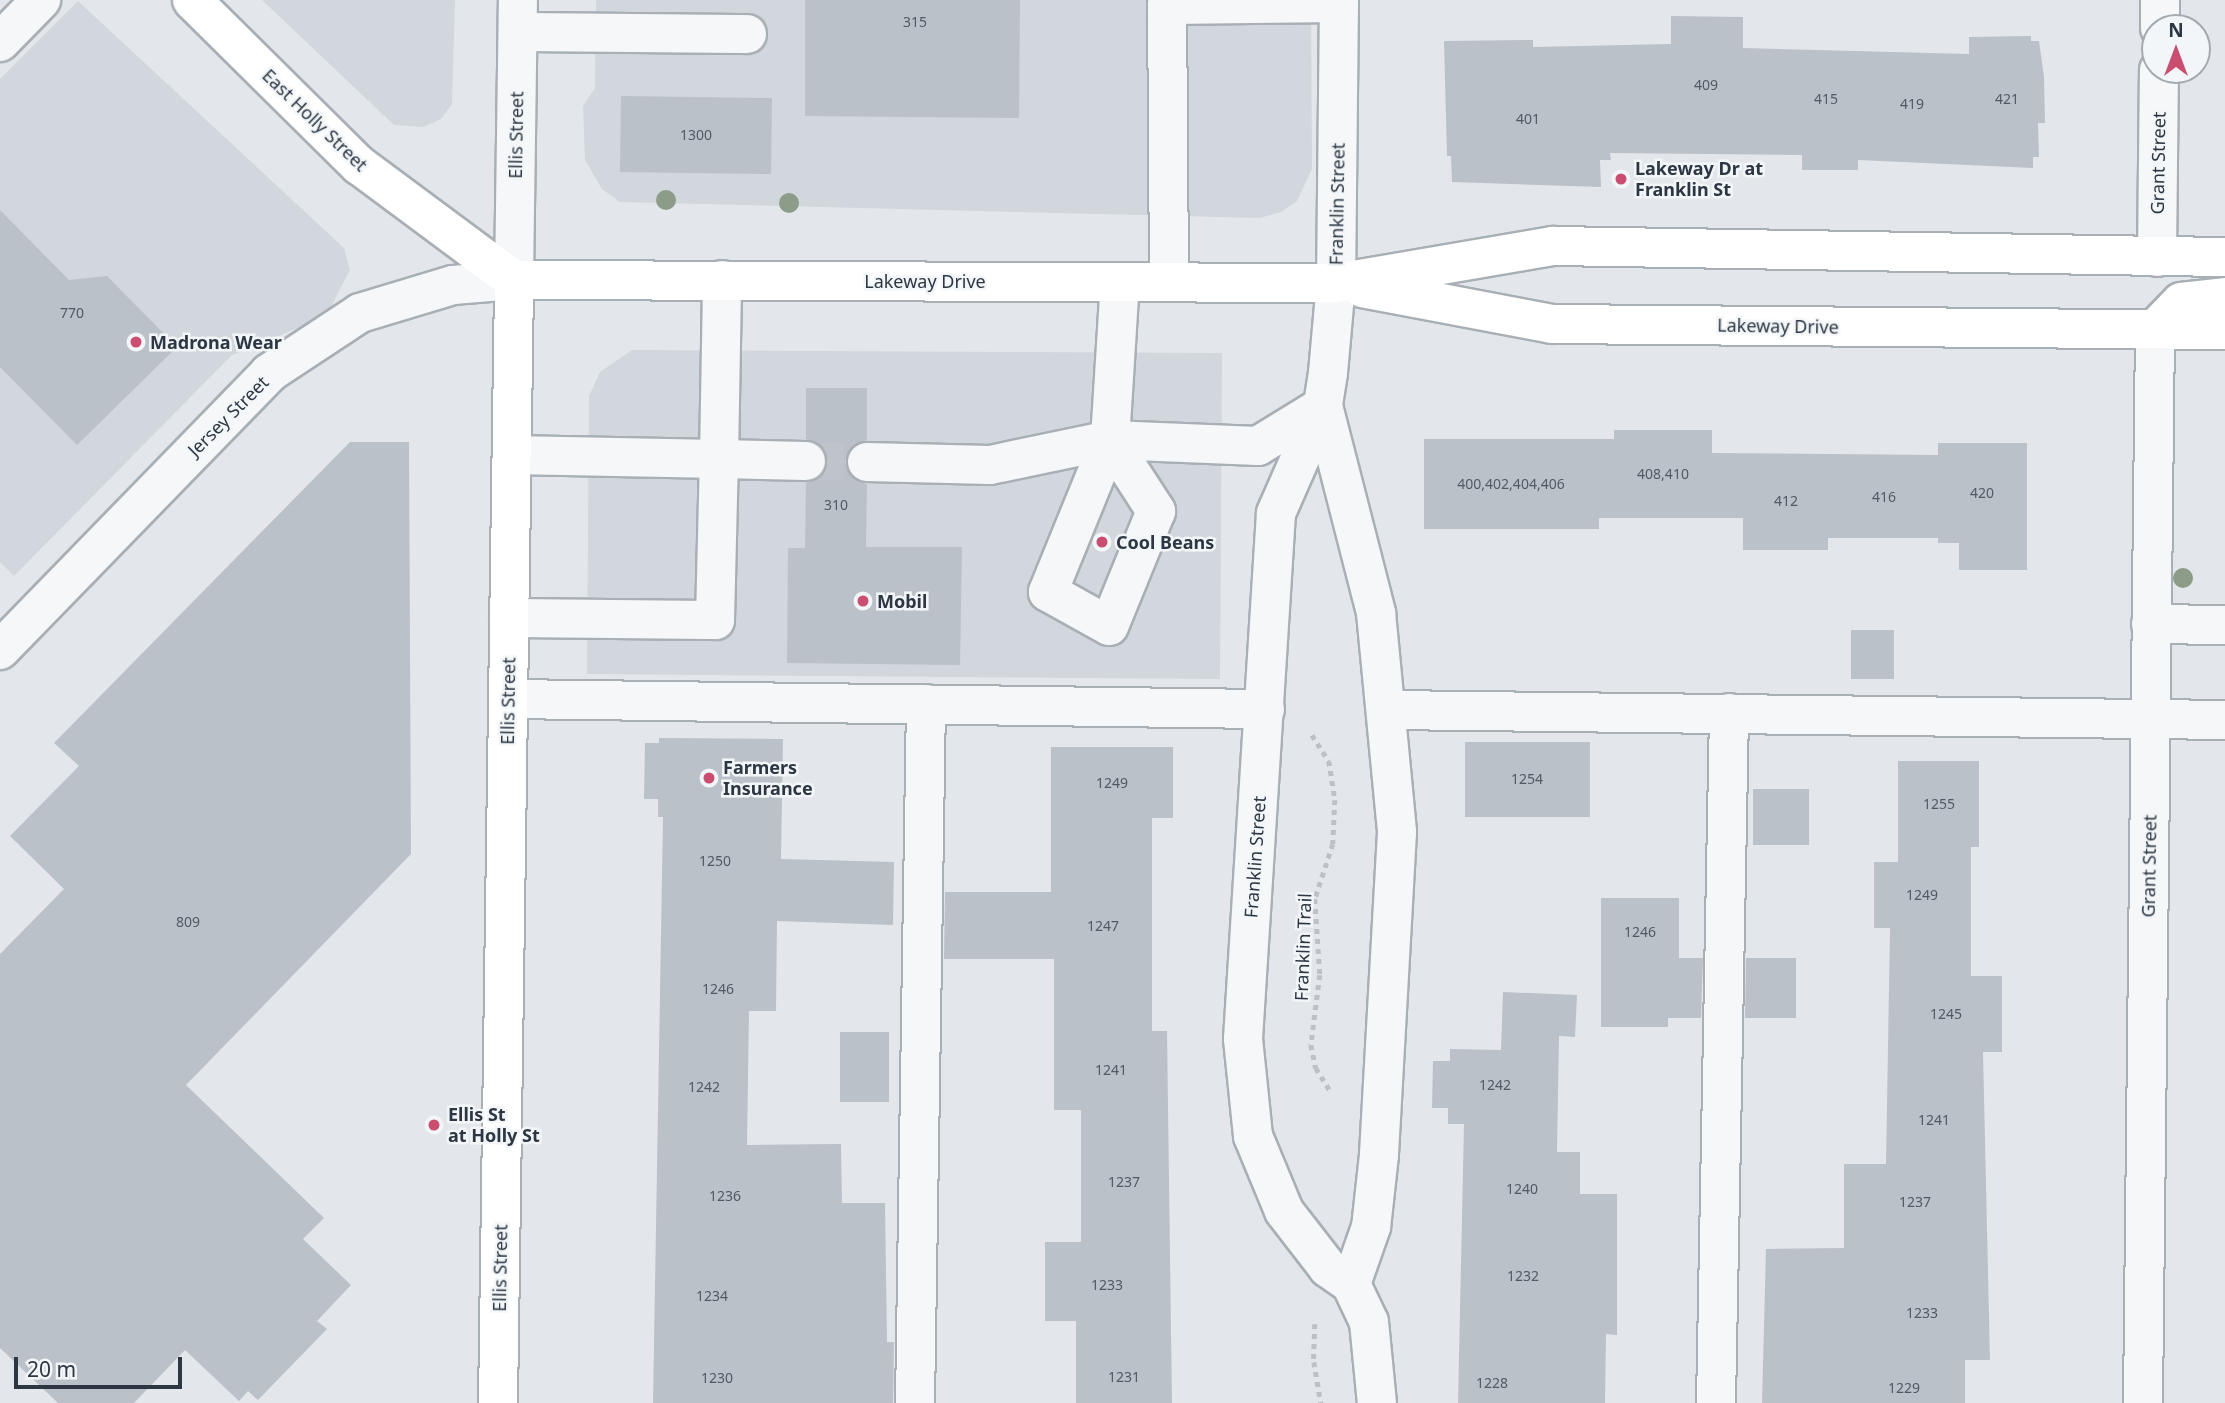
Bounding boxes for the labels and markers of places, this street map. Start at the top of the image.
place label: Lakeway Dr at Franklin St [1635,158,1763,200]
marker: Lakeway Dr at Franklin St [1613,171,1629,187]
place label: Madrona Wear [150,331,282,353]
marker: Madrona Wear [128,334,144,350]
place label: Cool Beans [1116,531,1214,553]
marker: Cool Beans [1094,534,1110,550]
place label: Mobil [877,590,927,612]
marker: Mobil [855,593,871,609]
place label: Farmers Insurance [723,757,813,800]
marker: Farmers Insurance [701,770,717,786]
place label: Ellis St at Holly St [448,1104,540,1146]
marker: Ellis St at Holly St [426,1117,442,1133]

